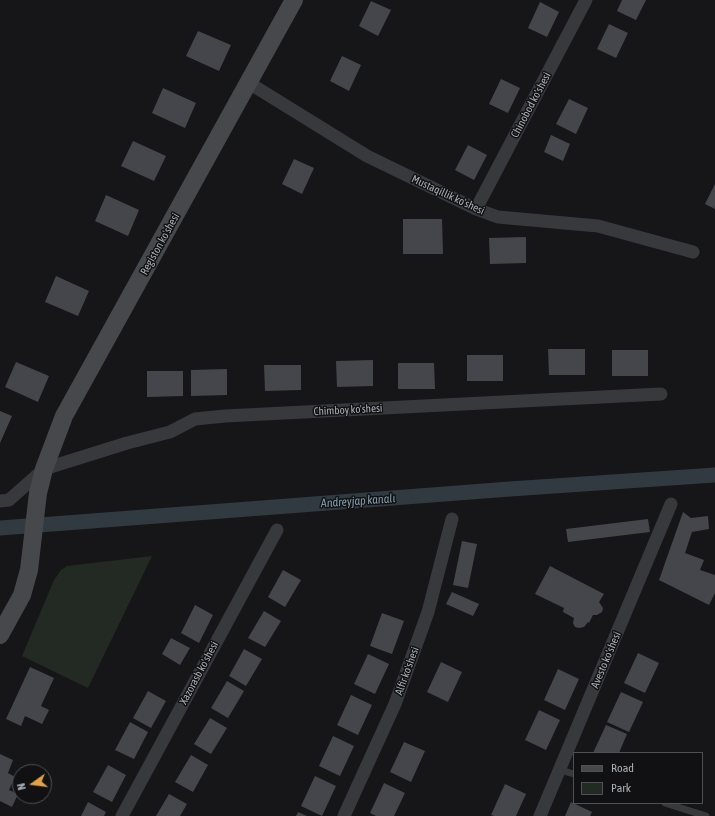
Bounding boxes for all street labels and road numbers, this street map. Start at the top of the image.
street label: Chinobod ko'shesi [508,70,554,140]
street label: Mustaqillik ko'shesi [409,172,487,218]
street label: Registon ko'shesi [138,211,182,277]
street label: Chimboy ko'shesi [313,402,383,418]
street label: Avesto ko'shesi [588,630,624,690]
street label: Xazorasb ko'shesi [177,639,221,707]
street label: Alfir ko'shesi [392,645,422,697]

